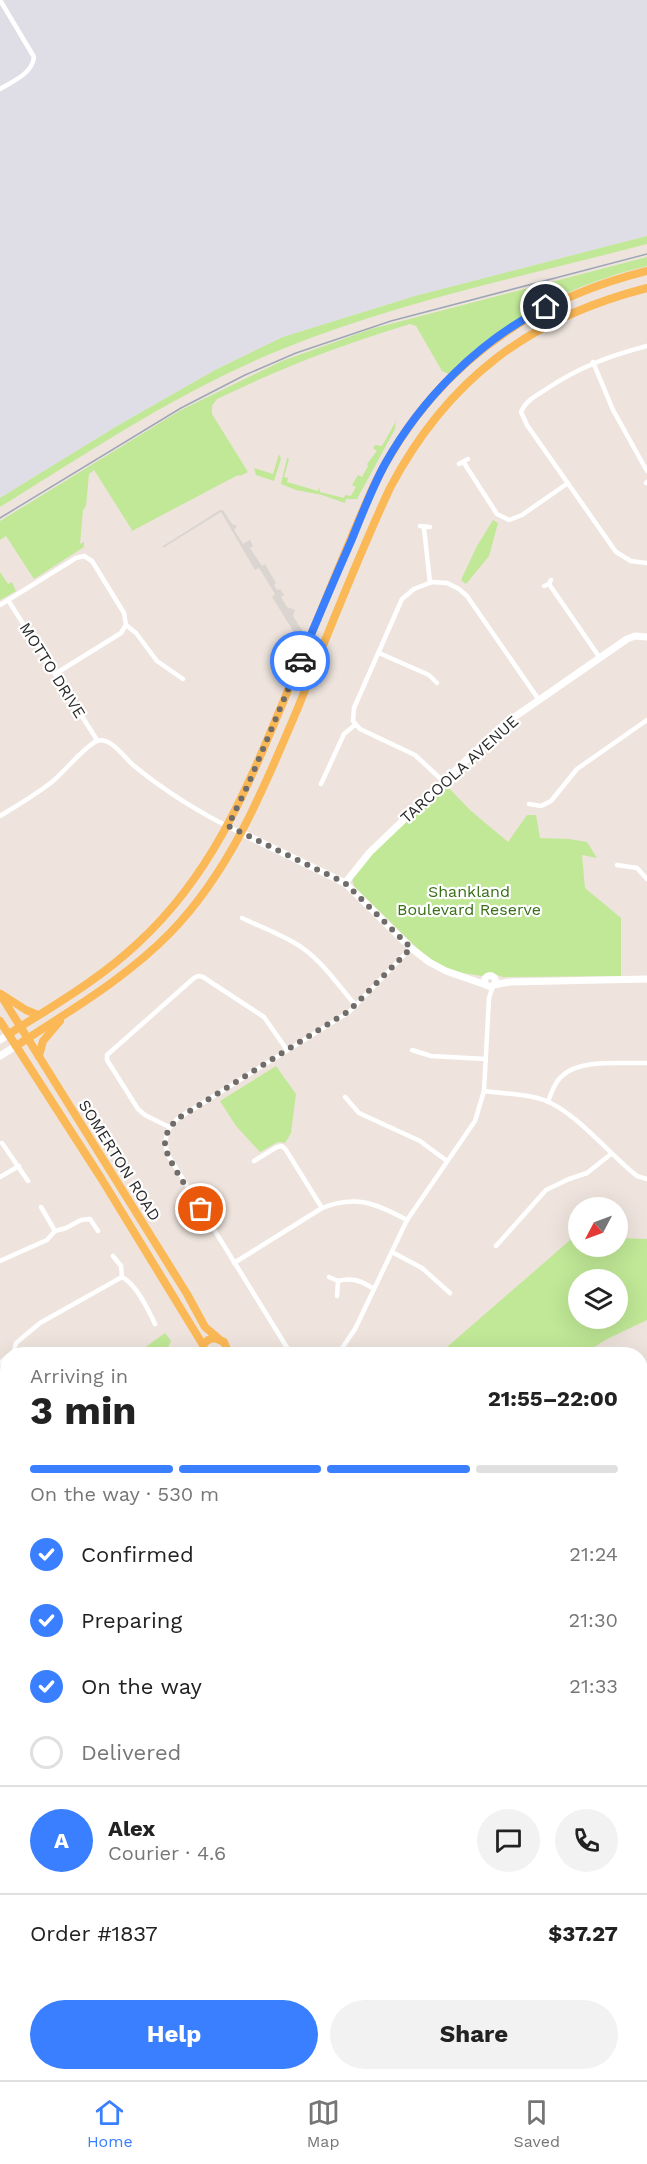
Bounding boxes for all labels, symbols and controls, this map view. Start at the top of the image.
pin [520,281,571,332]
icon: home [529,290,562,323]
street label: MOTTO DRIVE [16,619,90,722]
courier [270,631,330,691]
icon: car [284,645,317,678]
street label: TARCOOLA AVENUE [396,711,522,827]
park label: Shankland Boulevard Reserve [397,882,541,919]
street label: SOMERTON ROAD [75,1096,165,1224]
pin [175,1183,226,1234]
icon: bag [184,1192,217,1225]
north arrow [568,1197,628,1257]
map controls [568,1197,628,1329]
button: layers [568,1269,628,1329]
text: Arriving in [30,1364,128,1388]
text: 21:55–22:00 [488,1386,618,1411]
text: 3 min [30,1388,137,1433]
text: On the way · 530 m [30,1482,219,1506]
icon: check [30,1538,63,1571]
text: Confirmed [81,1542,194,1567]
text: 21:24 [569,1542,618,1566]
icon: check [30,1604,63,1637]
text: Preparing [81,1608,182,1633]
text: 21:30 [569,1608,618,1632]
icon: check [30,1670,63,1703]
text: On the way [81,1674,202,1699]
text: 21:33 [569,1674,618,1698]
text: Delivered [81,1740,181,1765]
button: chat [477,1809,540,1872]
button: phone [555,1809,618,1872]
text: Alex [108,1816,155,1841]
text: A [54,1828,69,1853]
text: Courier · 4.6 [108,1841,226,1865]
text: Order #1837 [30,1921,157,1946]
text: $37.27 [548,1921,618,1946]
button: Help [30,2000,318,2069]
button: Share [330,2000,618,2069]
tab: Home [87,2096,133,2151]
tab: Map [307,2096,340,2151]
tab: Saved [514,2096,560,2151]

